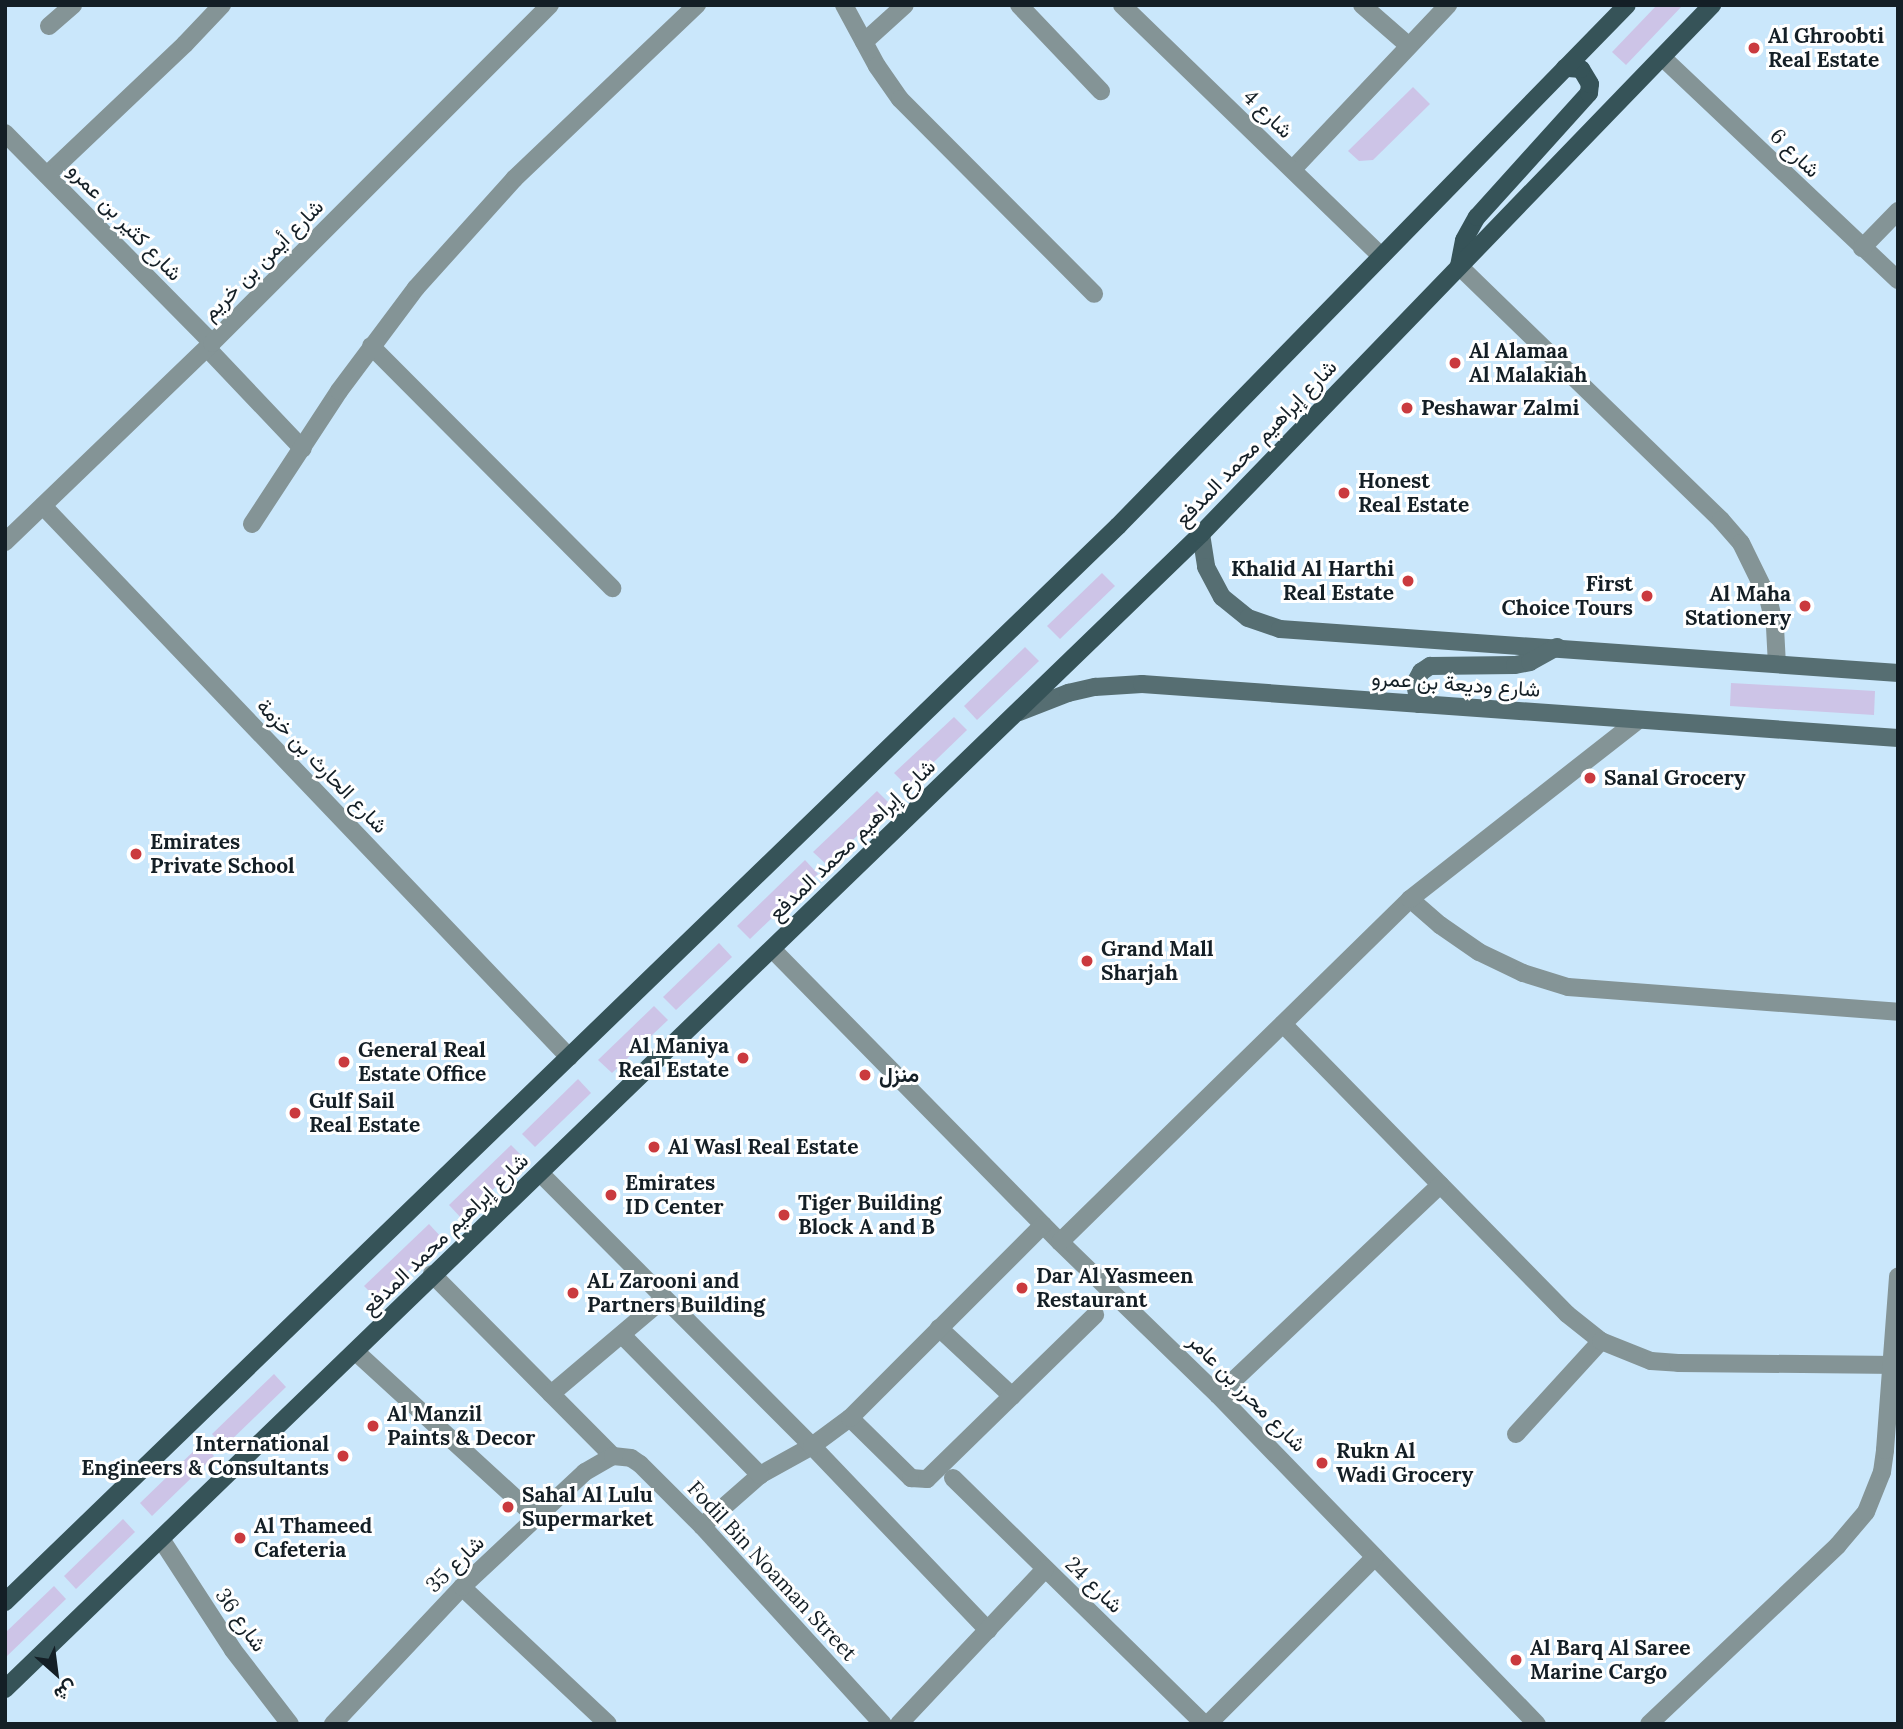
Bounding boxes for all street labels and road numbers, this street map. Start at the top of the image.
street label: شارع 4 [1238,84,1298,144]
street label: شارع 6 [1765,123,1825,183]
street label: شارع كثير بن عمرو [63,158,187,286]
street label: شارع أيمن بن خريم [197,194,329,326]
street label: شارع إبراهيم محمد المدفع [1170,354,1342,532]
street label: شارع وديعة بن عمرو [1371,666,1541,702]
street label: شارع الحارث بن خزمة [251,693,393,839]
street label: شارع إبراهيم محمد المدفع [763,754,941,926]
street label: شارع إبراهيم محمد المدفع [356,1148,534,1320]
street label: شارع محرز بن عامر [1183,1329,1311,1457]
street label: Fodil Bin Noaman Street [682,1476,862,1666]
street label: شارع 35 [421,1530,489,1598]
street label: شارع 24 [1060,1552,1128,1618]
street label: شارع 36 [210,1583,272,1657]

